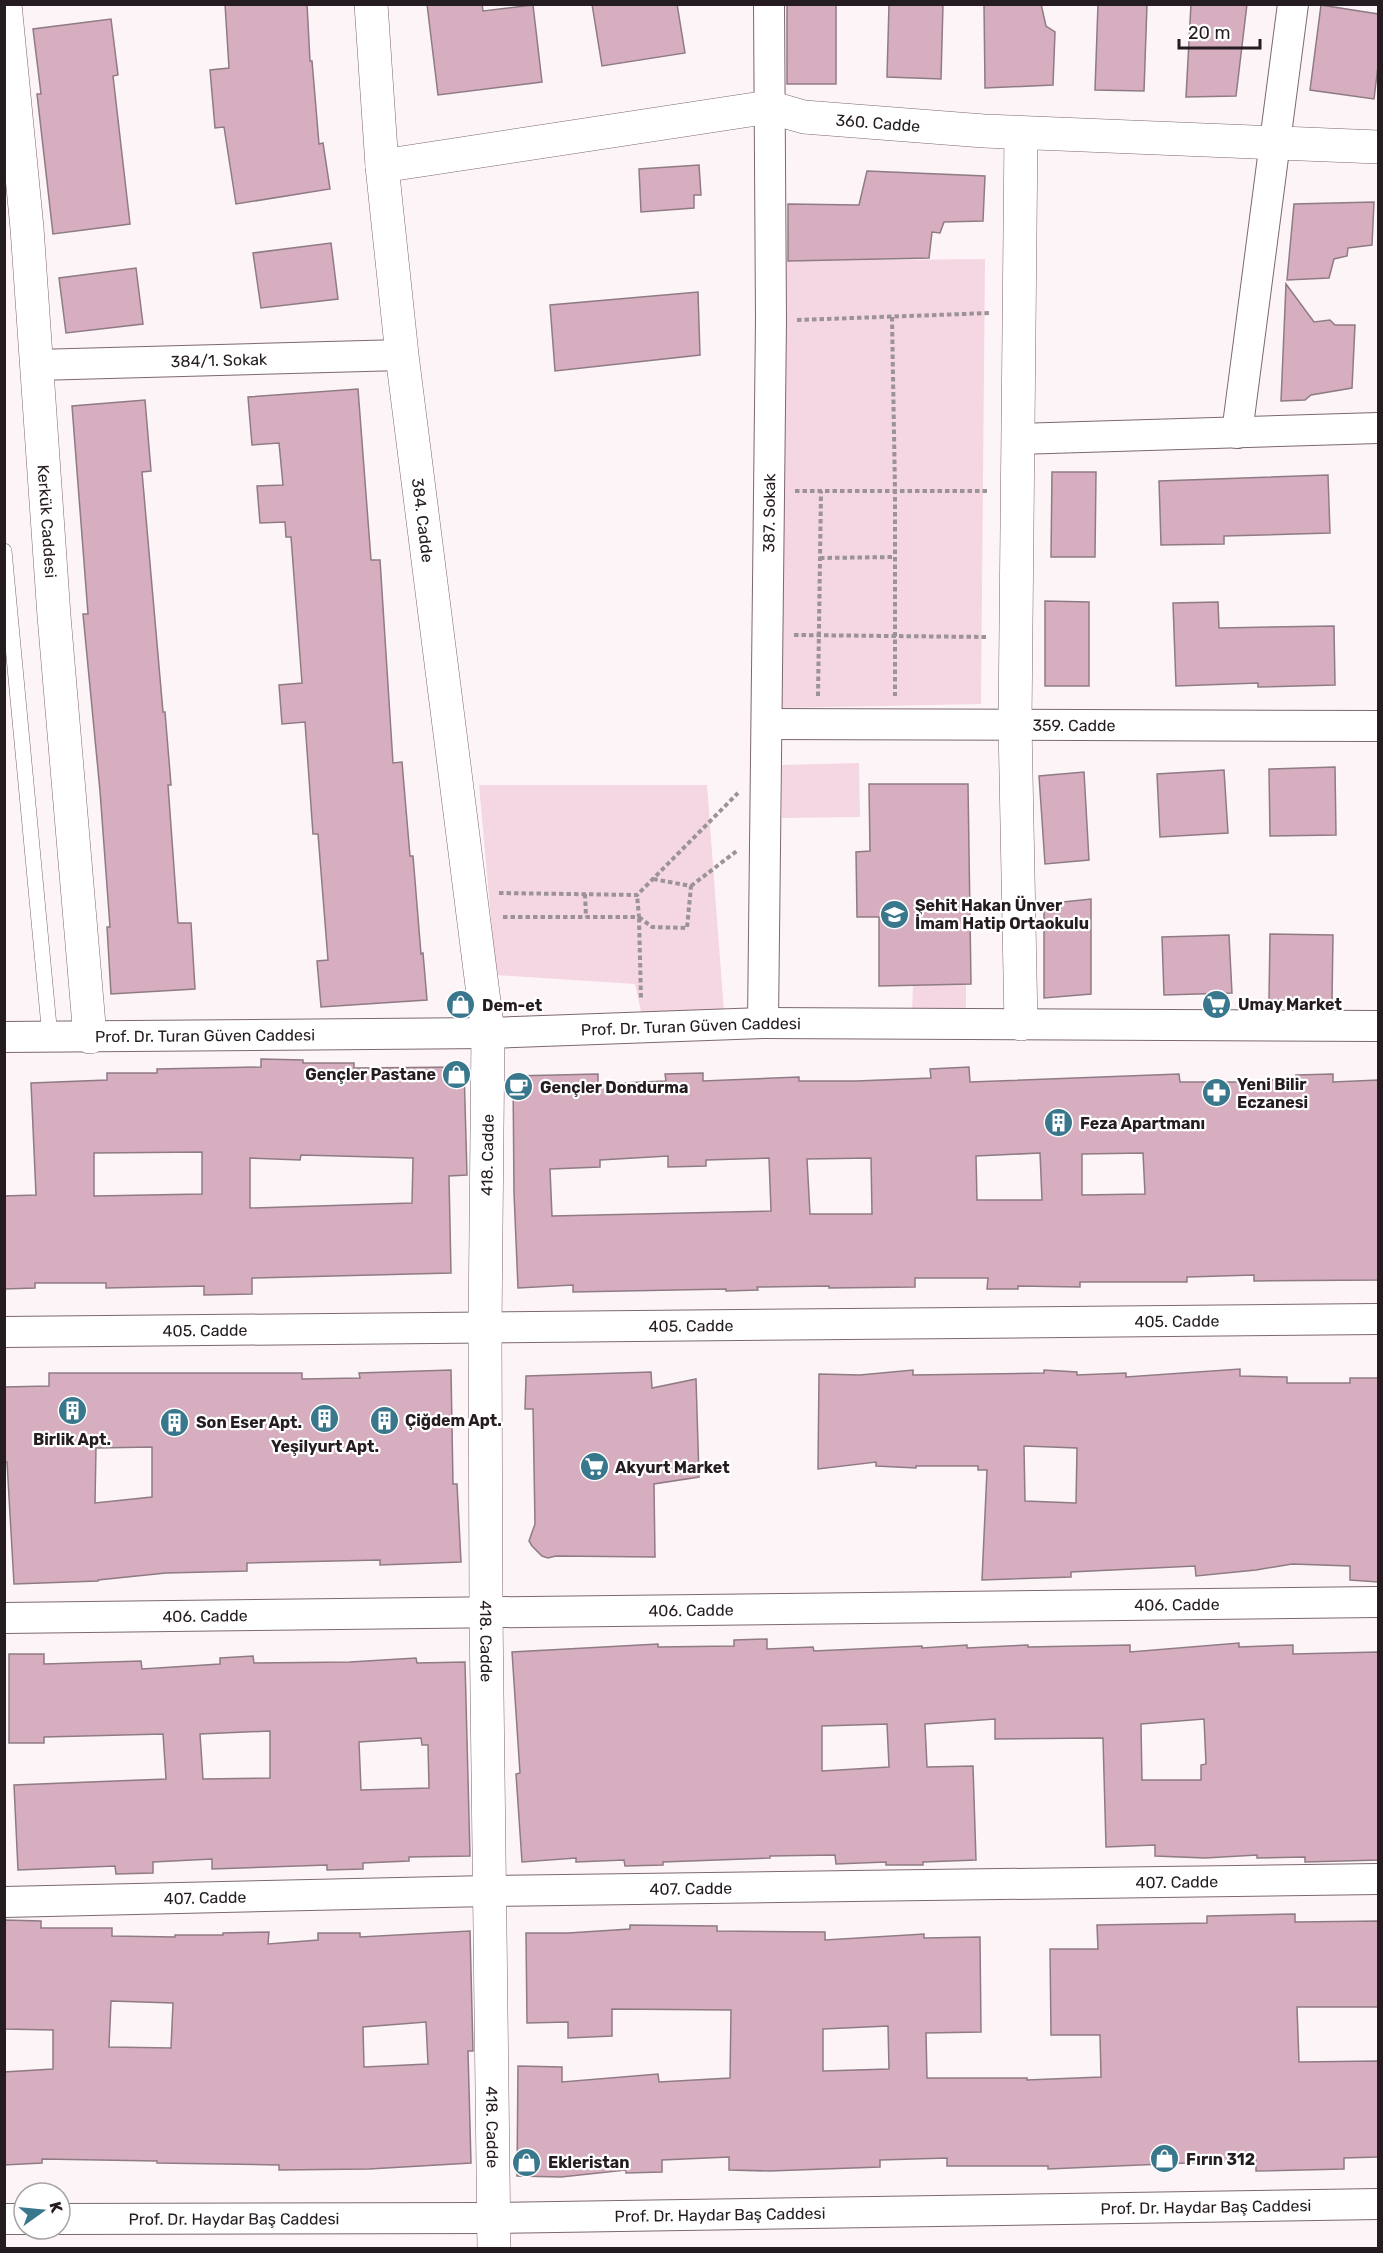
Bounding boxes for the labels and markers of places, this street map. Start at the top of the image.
place label: Şehit Hakan Ünver İmam Hatip Ortaokulu [915,895,1089,933]
school or university icon: Şehit Hakan Ünver İmam Hatip Ortaokulu [878,898,910,930]
supermarket icon: Umay Market [1201,988,1233,1020]
shop icon: Dem-et [445,989,477,1021]
place label: Umay Market [1238,995,1342,1014]
place label: Dem-et [482,996,543,1015]
shop icon: Gençler Pastane [441,1058,473,1090]
place label: Gençler Pastane [305,1065,436,1084]
cafe icon: Gençler Dondurma [503,1071,535,1103]
place label: Yeni Bilir Eczanesi [1237,1075,1308,1112]
pharmacy icon: Yeni Bilir Eczanesi [1200,1077,1232,1109]
place label: Gençler Dondurma [540,1078,688,1097]
building icon: Feza Apartmanı [1043,1107,1075,1139]
place label: Feza Apartmanı [1080,1114,1205,1133]
building icon: Birlik Apt. [56,1395,88,1427]
building icon: Yeşilyurt Apt. [309,1402,341,1434]
building icon: Çiğdem Apt. [368,1404,400,1436]
building icon: Son Eser Apt. [159,1406,191,1438]
place label: Çiğdem Apt. [405,1411,502,1430]
place label: Son Eser Apt. [196,1413,302,1432]
place label: Birlik Apt. [33,1430,111,1449]
place label: Yeşilyurt Apt. [271,1437,379,1456]
supermarket icon: Akyurt Market [578,1451,610,1483]
place label: Akyurt Market [615,1458,730,1477]
shop icon: Fırın 312 [1149,2143,1181,2175]
shop icon: Ekleristan [511,2146,543,2178]
place label: Fırın 312 [1186,2150,1255,2169]
place label: Ekleristan [548,2153,630,2172]

